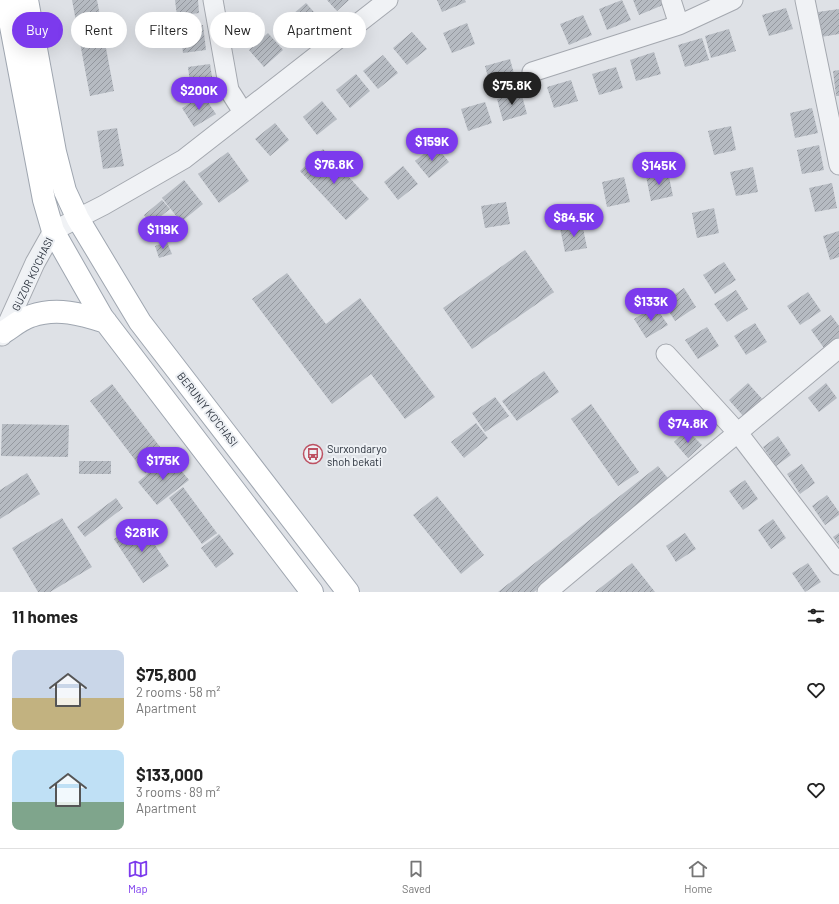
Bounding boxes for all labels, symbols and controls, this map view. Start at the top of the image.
chip: Buy [12,12,63,48]
chip: Rent [71,12,127,48]
chip: Filters [135,12,202,48]
chip: New [210,12,265,48]
chip: Apartment [273,12,366,48]
pin: $75.8K [479,72,545,106]
pin: $200K [171,77,227,111]
text: $75.8K [492,77,532,93]
text: $200K [180,82,218,98]
pin: $159K [404,128,460,162]
text: $159K [415,133,449,149]
pin: $76.8K [301,151,367,185]
pin: $145K [631,152,687,186]
text: $76.8K [314,156,354,172]
text: $145K [641,157,677,173]
pin: $84.5K [541,204,607,238]
text: $84.5K [554,209,595,225]
pin: $119K [135,216,191,250]
text: $119K [147,221,179,237]
street label: GUZOR KO'CHASI [9,235,55,313]
pin: $133K [623,288,679,322]
text: $133K [634,293,668,309]
street label: BERUNIY KO'CHASI [175,369,241,449]
pin: $74.8K [655,410,721,444]
text: $74.8K [668,415,708,431]
place label: Surxondaryo shoh bekati [327,442,387,468]
bus stop icon: Surxondaryo shoh bekati [302,443,324,465]
pin: $175K [135,447,191,481]
text: $175K [146,452,180,468]
pin: $281K [114,519,170,553]
text: $281K [125,524,159,540]
icon: filters [805,605,827,627]
text: 11 homes [12,606,78,626]
text: $75,800 [136,664,196,684]
icon: home [44,666,92,714]
icon: heart [805,679,827,701]
text: 2 rooms · 58 m² [136,684,220,700]
text: Apartment [136,700,197,716]
text: $133,000 [136,764,203,784]
icon: home [44,766,92,814]
icon: heart [805,779,827,801]
text: 3 rooms · 89 m² [136,784,220,800]
text: Apartment [136,800,197,816]
tab: Map [127,858,149,895]
tab: Saved [402,858,431,895]
tab: Home [684,858,712,895]

